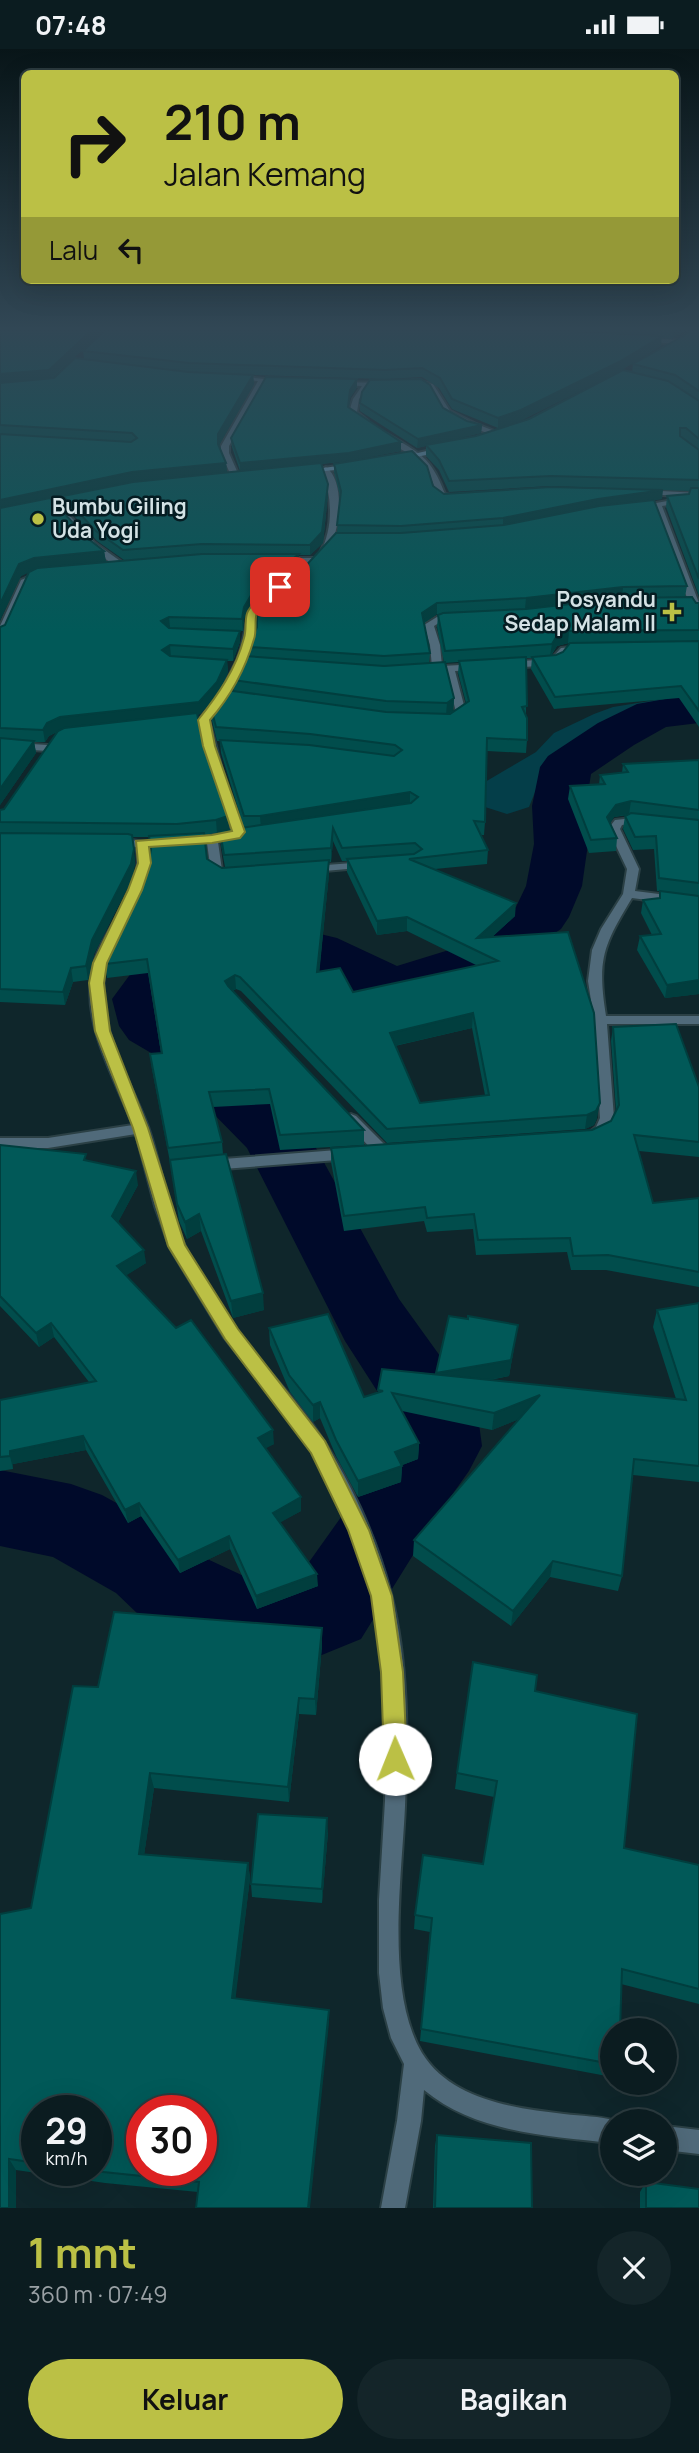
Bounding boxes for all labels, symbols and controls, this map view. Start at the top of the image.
text: 07:48 [35,7,107,43]
text: 210 m [164,88,301,155]
icon: right [49,98,140,189]
text: Jalan Kemang [164,152,366,196]
icon: left [112,231,150,269]
text: Lalu [49,232,98,268]
place label: Bumbu Giling Uda Yogi [52,492,187,544]
marker: Bumbu Giling Uda Yogi [30,511,46,527]
pin [250,557,310,617]
icon: arrive [261,568,299,606]
place label: Posyandu Sedap Malam II [504,585,656,637]
marker: Posyandu Sedap Malam II [662,602,682,622]
position arrow [358,1722,432,1796]
map controls [600,2018,677,2186]
button: search [600,2018,677,2095]
speed limit sign: 30 [126,2095,217,2186]
text: 29 [45,2107,88,2155]
button: layers [600,2109,677,2186]
text: km/h [46,2146,87,2170]
text: 1 mnt [28,2223,137,2281]
button: close [597,2231,671,2305]
text: 360 m · 07:49 [28,2278,168,2310]
button: Keluar [28,2359,343,2439]
button: Bagikan [357,2359,671,2439]

